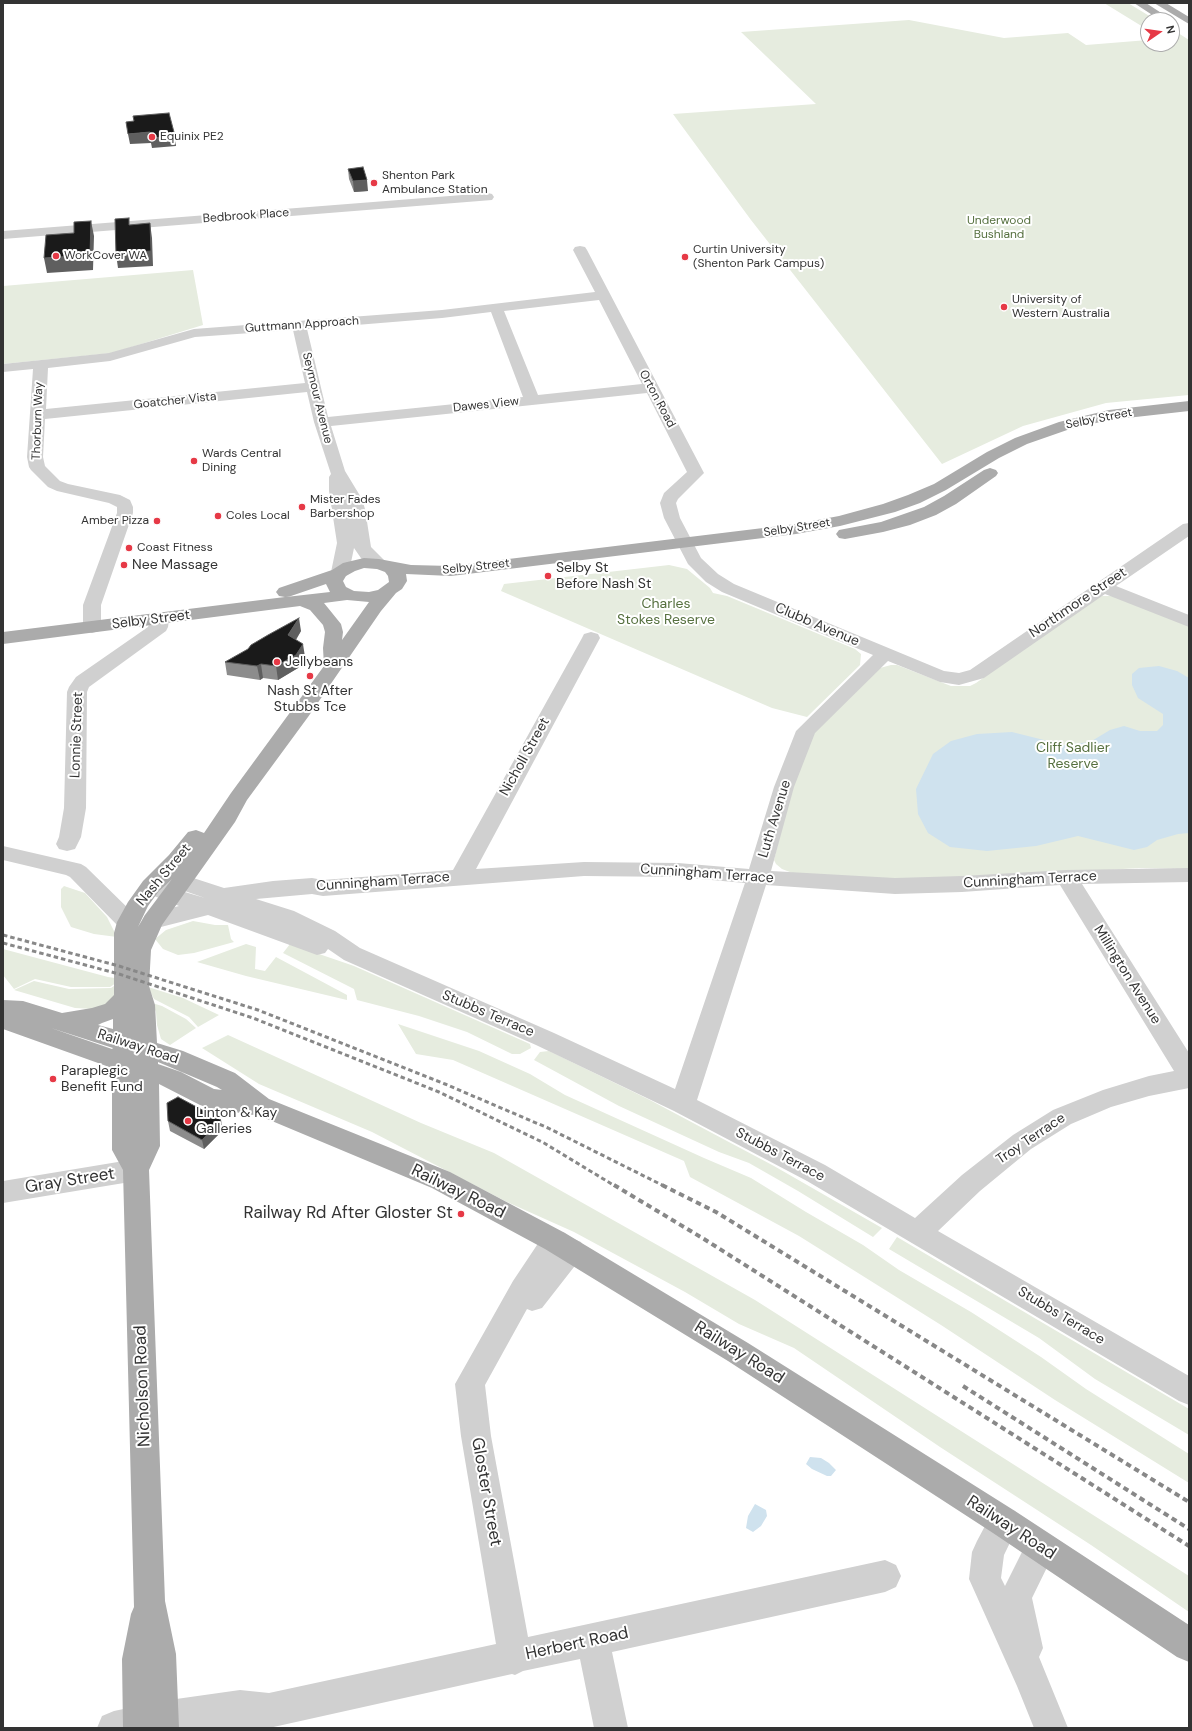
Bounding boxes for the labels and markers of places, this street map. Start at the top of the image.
place label: Equinix PE2 [160,130,224,144]
marker: Equinix PE2 [147,132,157,142]
place label: Shenton Park Ambulance Station [382,169,488,197]
marker: Shenton Park Ambulance Station [369,178,379,188]
place label: Curtin University (Shenton Park Campus) [693,243,824,271]
place label: WorkCover WA [64,249,147,263]
marker: WorkCover WA [51,251,61,261]
marker: Curtin University (Shenton Park Campus) [680,252,690,262]
place label: University of Western Australia [1012,293,1110,321]
marker: University of Western Australia [999,302,1009,312]
place label: Wards Central Dining [202,447,281,475]
marker: Wards Central Dining [189,456,199,466]
place label: Mister Fades Barbershop [310,493,381,521]
marker: Mister Fades Barbershop [297,502,307,512]
place label: Coles Local [226,509,290,523]
marker: Coles Local [213,511,223,521]
place label: Amber Pizza [81,514,149,528]
marker: Amber Pizza [152,516,162,526]
place label: Coast Fitness [137,541,213,555]
marker: Coast Fitness [124,543,134,553]
place label: Nee Massage [132,557,218,573]
marker: Nee Massage [119,560,129,570]
place label: Selby St Before Nash St [556,560,651,592]
marker: Selby St Before Nash St [543,571,553,581]
place label: Jellybeans [285,654,353,670]
marker: Jellybeans [272,657,282,667]
marker: Nash St After Stubbs Tce [305,671,315,681]
place label: Nash St After Stubbs Tce [267,683,353,716]
place label: Paraplegic Benefit Fund [61,1063,143,1096]
marker: Paraplegic Benefit Fund [48,1074,58,1084]
place label: Linton & Kay Galleries [196,1105,277,1138]
marker: Linton & Kay Galleries [183,1116,193,1126]
place label: Railway Rd After Gloster St [244,1204,453,1224]
marker: Railway Rd After Gloster St [456,1209,466,1219]

